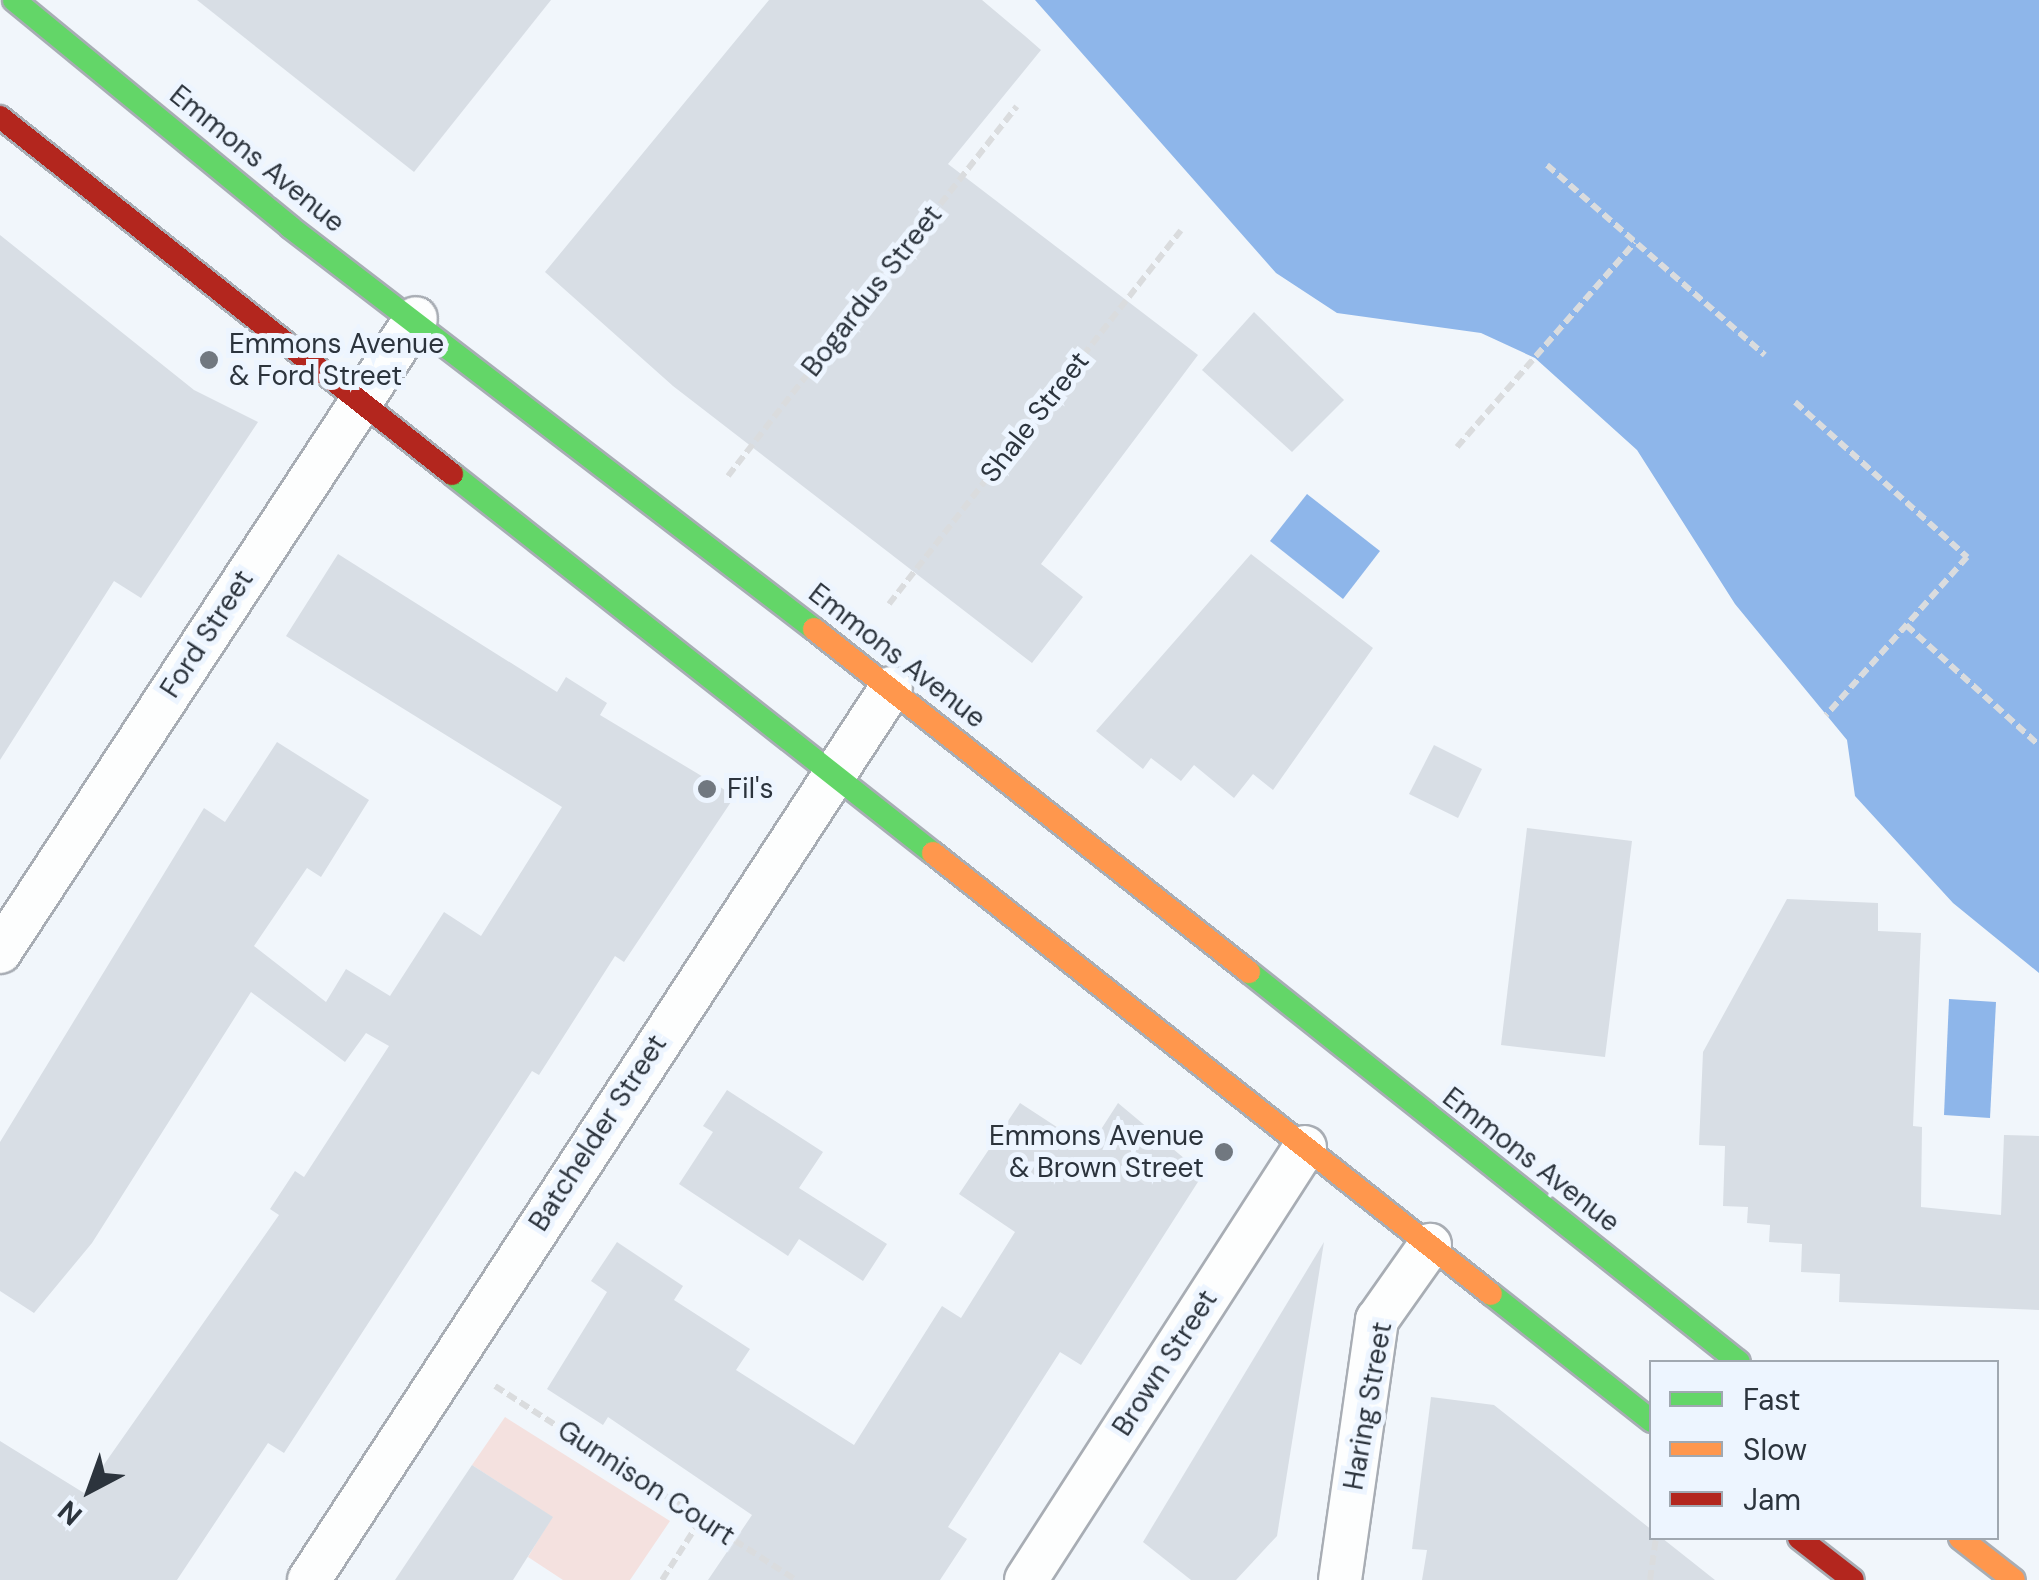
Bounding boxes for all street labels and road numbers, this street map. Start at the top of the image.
street label: Emmons Avenue [163,78,351,240]
street label: Bogardus Street [795,199,949,383]
street label: Shale Street [974,345,1096,489]
street label: Ford Street [153,564,261,704]
street label: Emmons Avenue [802,577,992,735]
street label: Batchelder Street [522,1029,674,1237]
street label: Emmons Avenue [1436,1081,1626,1239]
street label: Brown Street [1105,1284,1225,1442]
street label: Haring Street [1337,1319,1399,1493]
street label: Gunnison Court [551,1413,741,1553]

